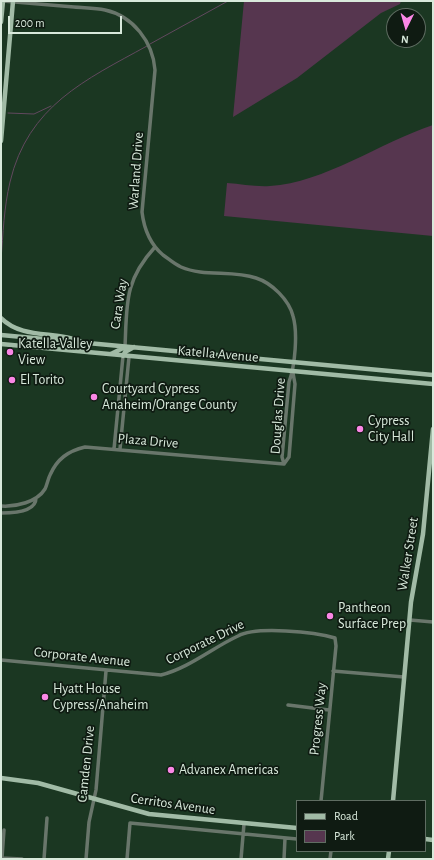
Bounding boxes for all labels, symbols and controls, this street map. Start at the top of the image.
scale bar [10,8,124,34]
north arrow [386,8,426,48]
text: 200 m [15,17,45,29]
text: N [401,34,409,45]
street label: Warland Drive [125,131,147,211]
street label: Cara Way [107,278,131,330]
place label: Katella-Valley View [18,336,92,368]
street label: Katella Avenue [177,342,259,366]
marker: Katella-Valley View [5,347,15,357]
place label: El Torito [20,372,64,388]
marker: El Torito [7,375,17,385]
street label: Douglas Drive [267,377,289,455]
place label: Courtyard Cypress Anaheim/Orange County [102,381,237,414]
marker: Courtyard Cypress Anaheim/Orange County [89,392,99,402]
place label: Cypress City Hall [368,413,414,446]
marker: Cypress City Hall [355,424,365,434]
street label: Plaza Drive [117,430,179,452]
street label: Walker Street [394,516,422,592]
place label: Pantheon Surface Prep [338,600,406,632]
marker: Pantheon Surface Prep [325,611,335,621]
street label: Corporate Drive [163,616,247,668]
street label: Corporate Avenue [33,644,131,670]
place label: Hyatt House Cypress/Anaheim [53,681,148,714]
street label: Progress Way [306,682,330,756]
marker: Hyatt House Cypress/Anaheim [40,692,50,702]
street label: Camden Drive [74,725,98,803]
place label: Advanex Americas [179,762,279,778]
marker: Advanex Americas [166,765,176,775]
street label: Cerritos Avenue [130,790,216,818]
legend [296,800,426,852]
text: Road [334,810,358,822]
text: Park [334,830,355,842]

